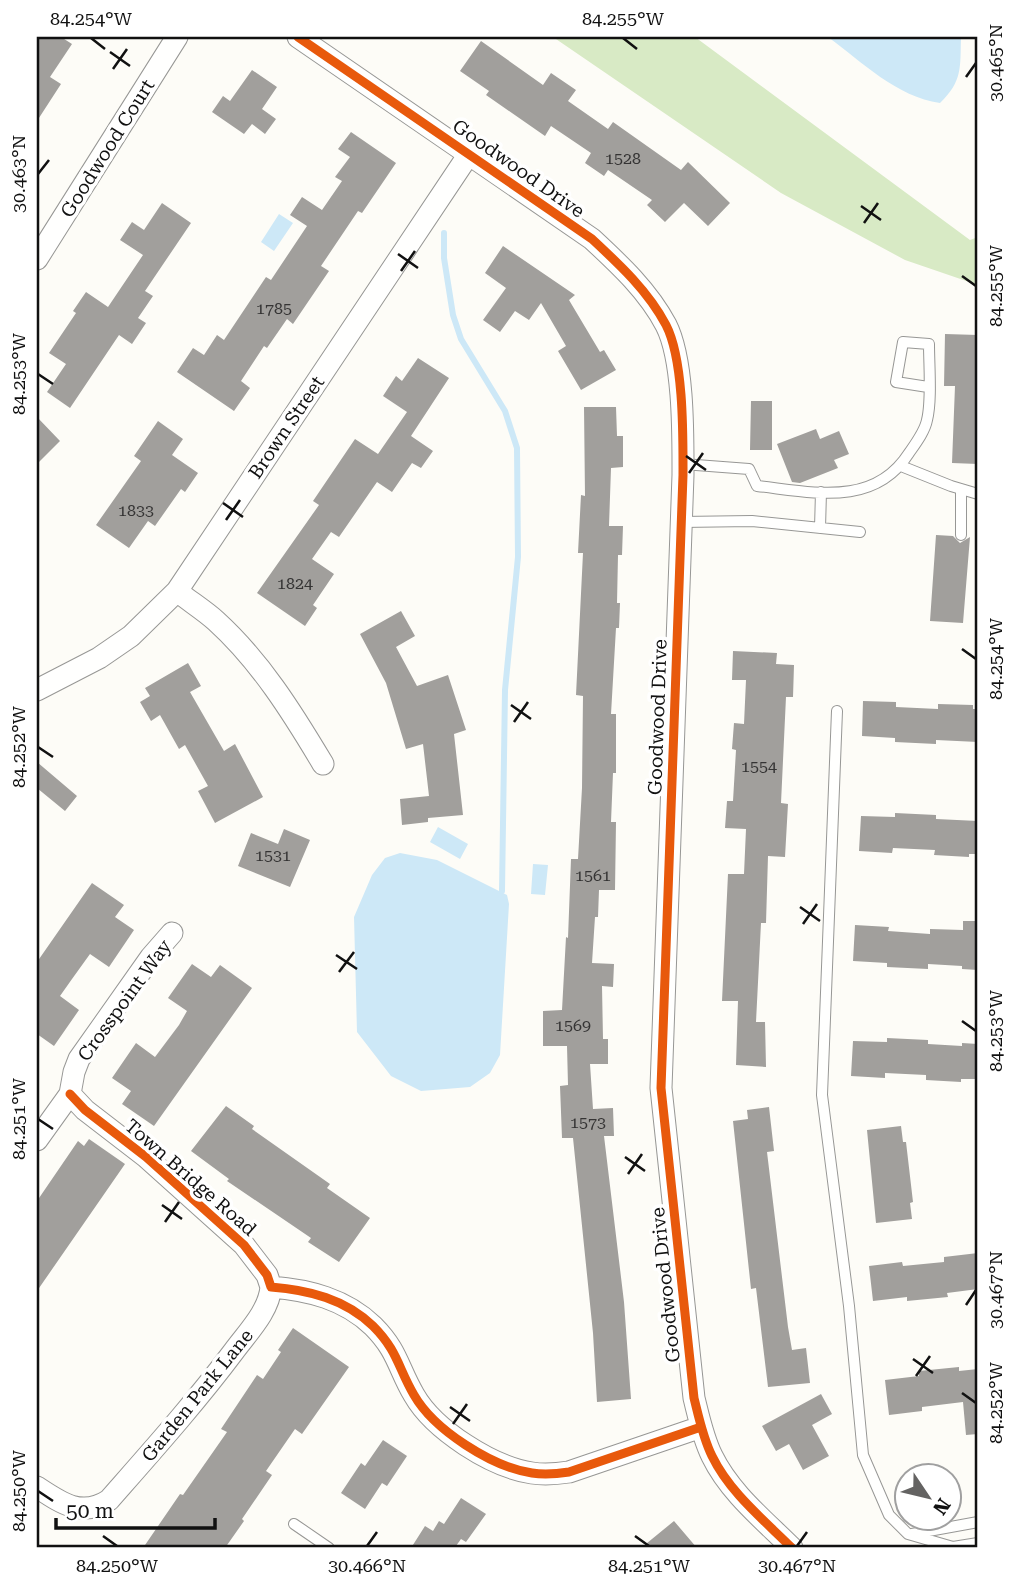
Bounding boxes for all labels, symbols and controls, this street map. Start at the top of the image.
text: 84.254°W [50,8,133,29]
text: 84.255°W [582,8,665,29]
text: 30.465°N [985,24,1006,102]
street label: Goodwood Court [56,75,159,222]
street label: Goodwood Drive [448,114,589,223]
text: 30.463°N [8,135,29,213]
house number: 1528 [605,149,641,168]
text: 84.255°W [985,244,1006,327]
house number: 1785 [256,299,292,318]
text: 84.253°W [8,332,29,415]
street label: Brown Street [244,372,329,483]
house number: 1833 [118,501,154,520]
house number: 1824 [277,574,313,593]
text: 84.254°W [985,617,1006,700]
street label: Goodwood Drive [643,639,672,795]
text: 84.252°W [8,705,29,788]
house number: 1554 [741,757,777,776]
house number: 1531 [255,846,291,865]
house number: 1561 [575,866,611,885]
street label: Crosspoint Way [73,934,177,1066]
text: 84.253°W [985,989,1006,1072]
house number: 1569 [555,1016,591,1035]
text: 84.251°W [8,1077,29,1160]
house number: 1573 [570,1113,606,1132]
street label: Town Bridge Road [120,1114,261,1241]
street label: Goodwood Drive [646,1206,685,1364]
text: 30.467°N [985,1251,1006,1329]
street label: Garden Park Lane [137,1324,258,1466]
text: 84.252°W [985,1361,1006,1444]
text: 84.250°W [8,1449,29,1532]
north arrow [892,1462,962,1532]
scale bar [56,1487,215,1531]
text: N [928,1494,955,1519]
text: 50 m [66,1499,114,1523]
text: 84.250°W [76,1555,159,1576]
text: 30.466°N [328,1555,406,1576]
text: 84.251°W [608,1555,691,1576]
text: 30.467°N [758,1555,836,1576]

